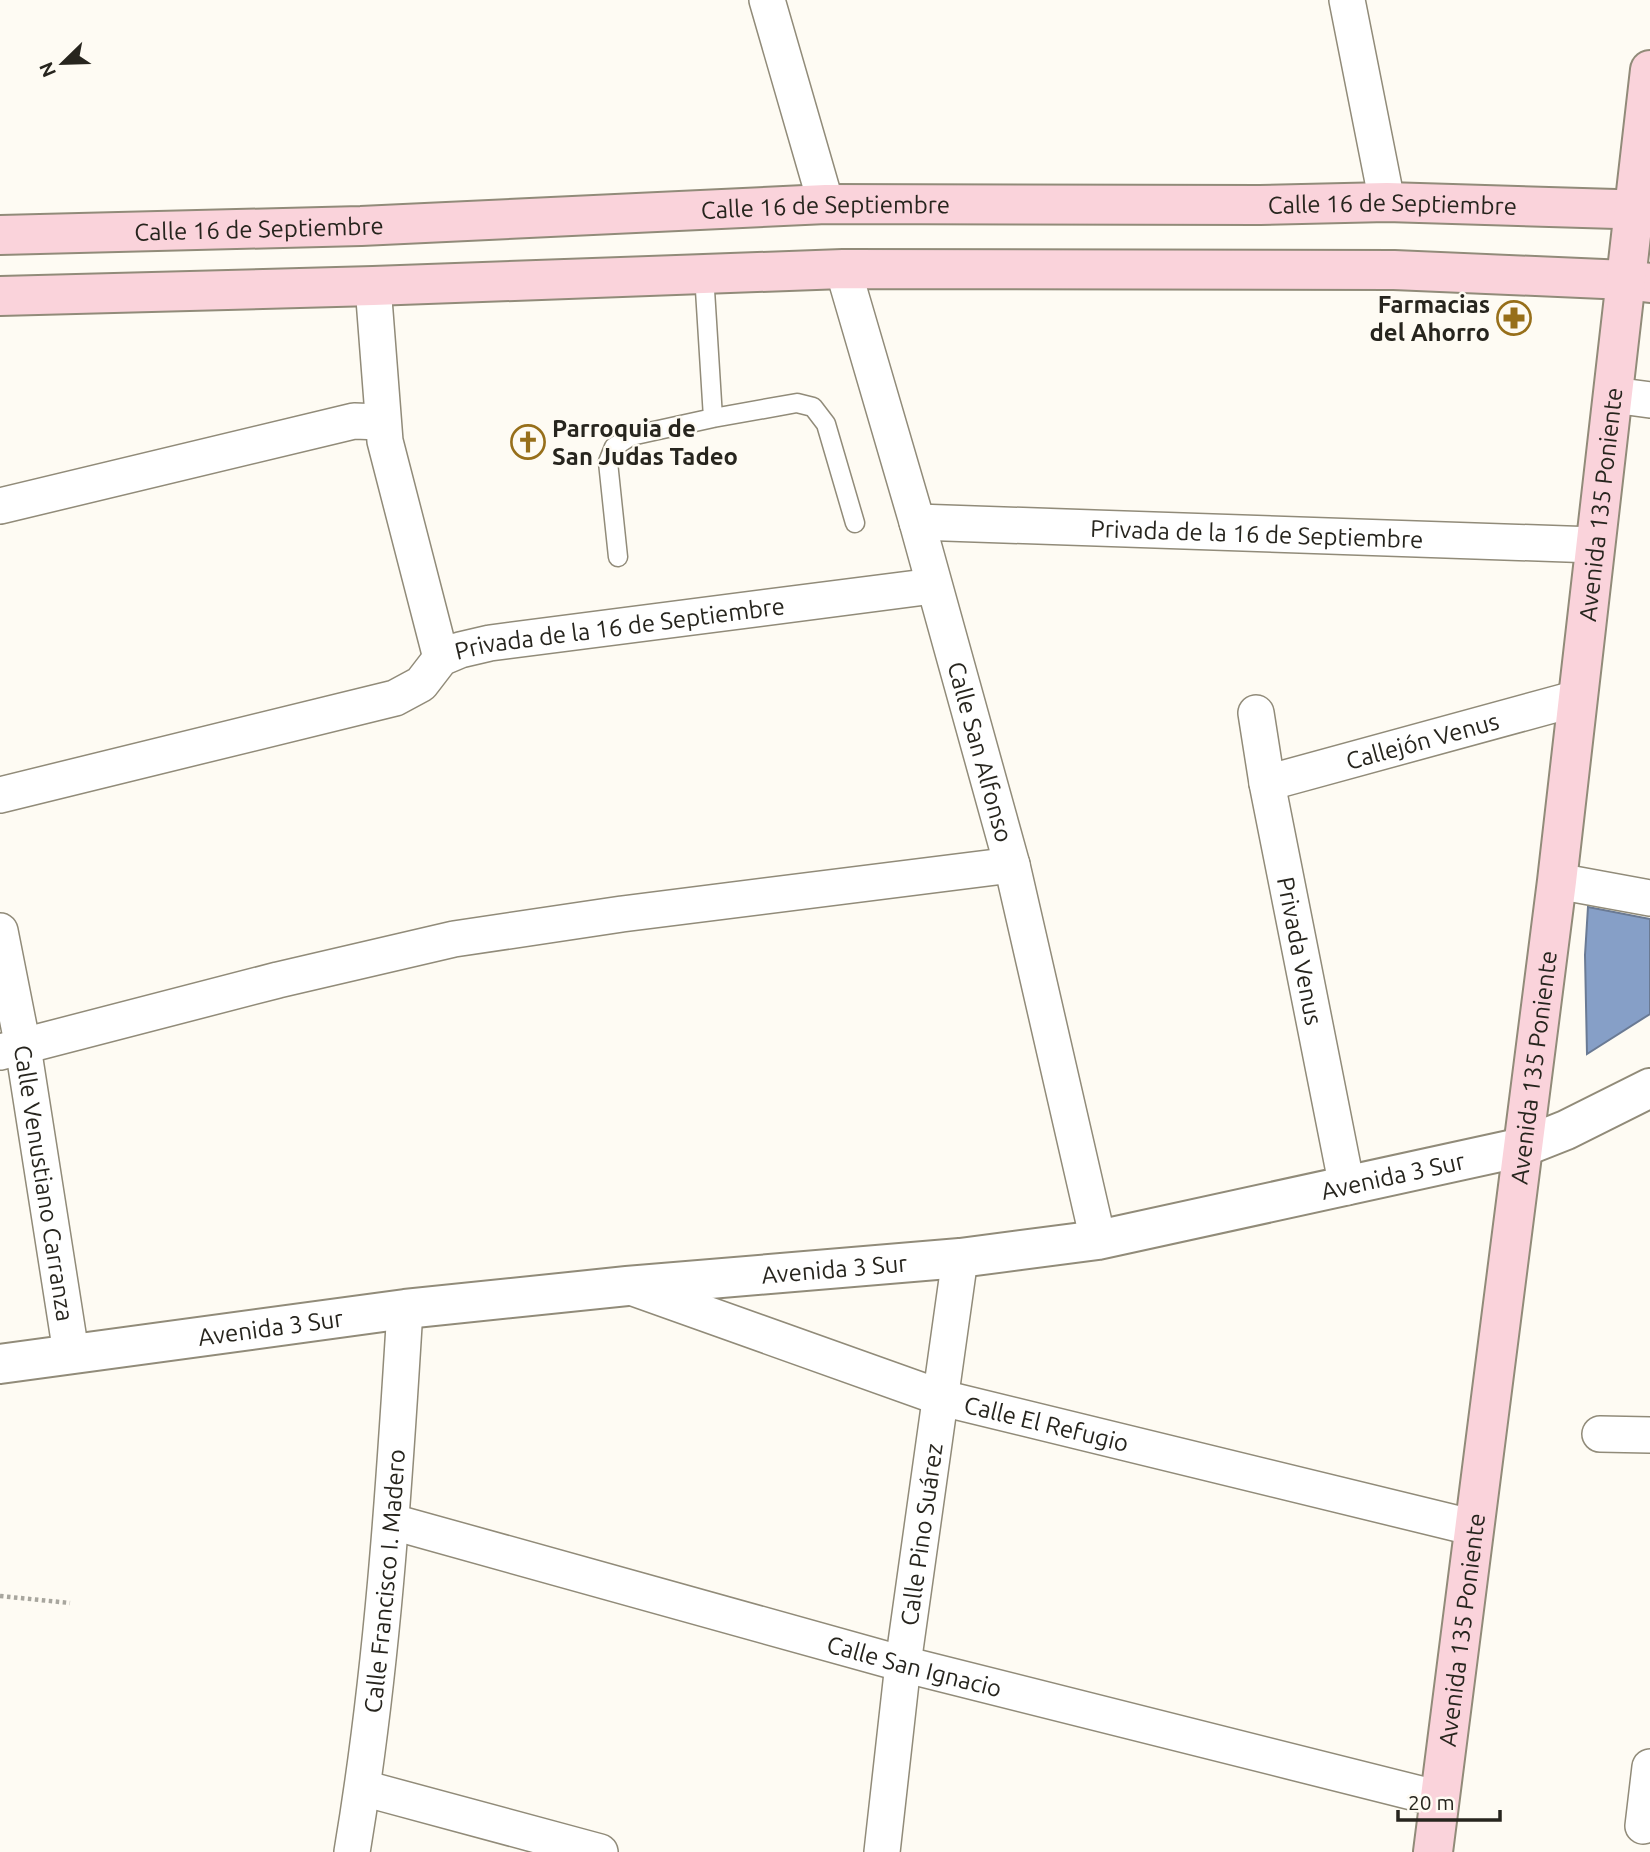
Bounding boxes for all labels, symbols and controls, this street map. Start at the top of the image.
north arrow [28,28,98,98]
text: N [34,59,60,80]
street label: Calle 16 de Septiembre [1267,188,1517,219]
street label: Calle 16 de Septiembre [700,190,950,223]
street label: Calle 16 de Septiembre [134,211,384,245]
place label: Farmacias del Ahorro [1369,291,1490,346]
pharmacy icon: Farmacias del Ahorro [1495,299,1533,337]
street label: Avenida 135 Poniente [1573,386,1627,623]
place label: Parroquia de San Judas Tadeo [552,415,738,470]
church icon: Parroquia de San Judas Tadeo [509,423,547,461]
street label: Privada de la 16 de Septiembre [1090,514,1424,553]
street label: Privada de la 16 de Septiembre [452,592,786,664]
street label: Calle San Alfonso [943,659,1018,845]
street label: Callejón Venus [1343,707,1502,774]
street label: Privada Venus [1272,874,1328,1027]
street label: Avenida 135 Poniente [1505,949,1561,1186]
street label: Calle Venustiano Carranza [9,1043,79,1323]
street label: Avenida 3 Sur [1319,1147,1467,1204]
street label: Avenida 3 Sur [760,1249,908,1288]
street label: Avenida 3 Sur [196,1304,345,1350]
street label: Calle El Refugio [962,1390,1132,1457]
street label: Calle Pino Suárez [895,1441,947,1627]
street label: Calle Francisco I. Madero [359,1448,410,1715]
street label: Avenida 135 Poniente [1433,1511,1490,1748]
street label: Calle San Ignacio [824,1630,1005,1702]
scale bar [1398,1778,1500,1822]
text: 20 m [1408,1790,1455,1814]

